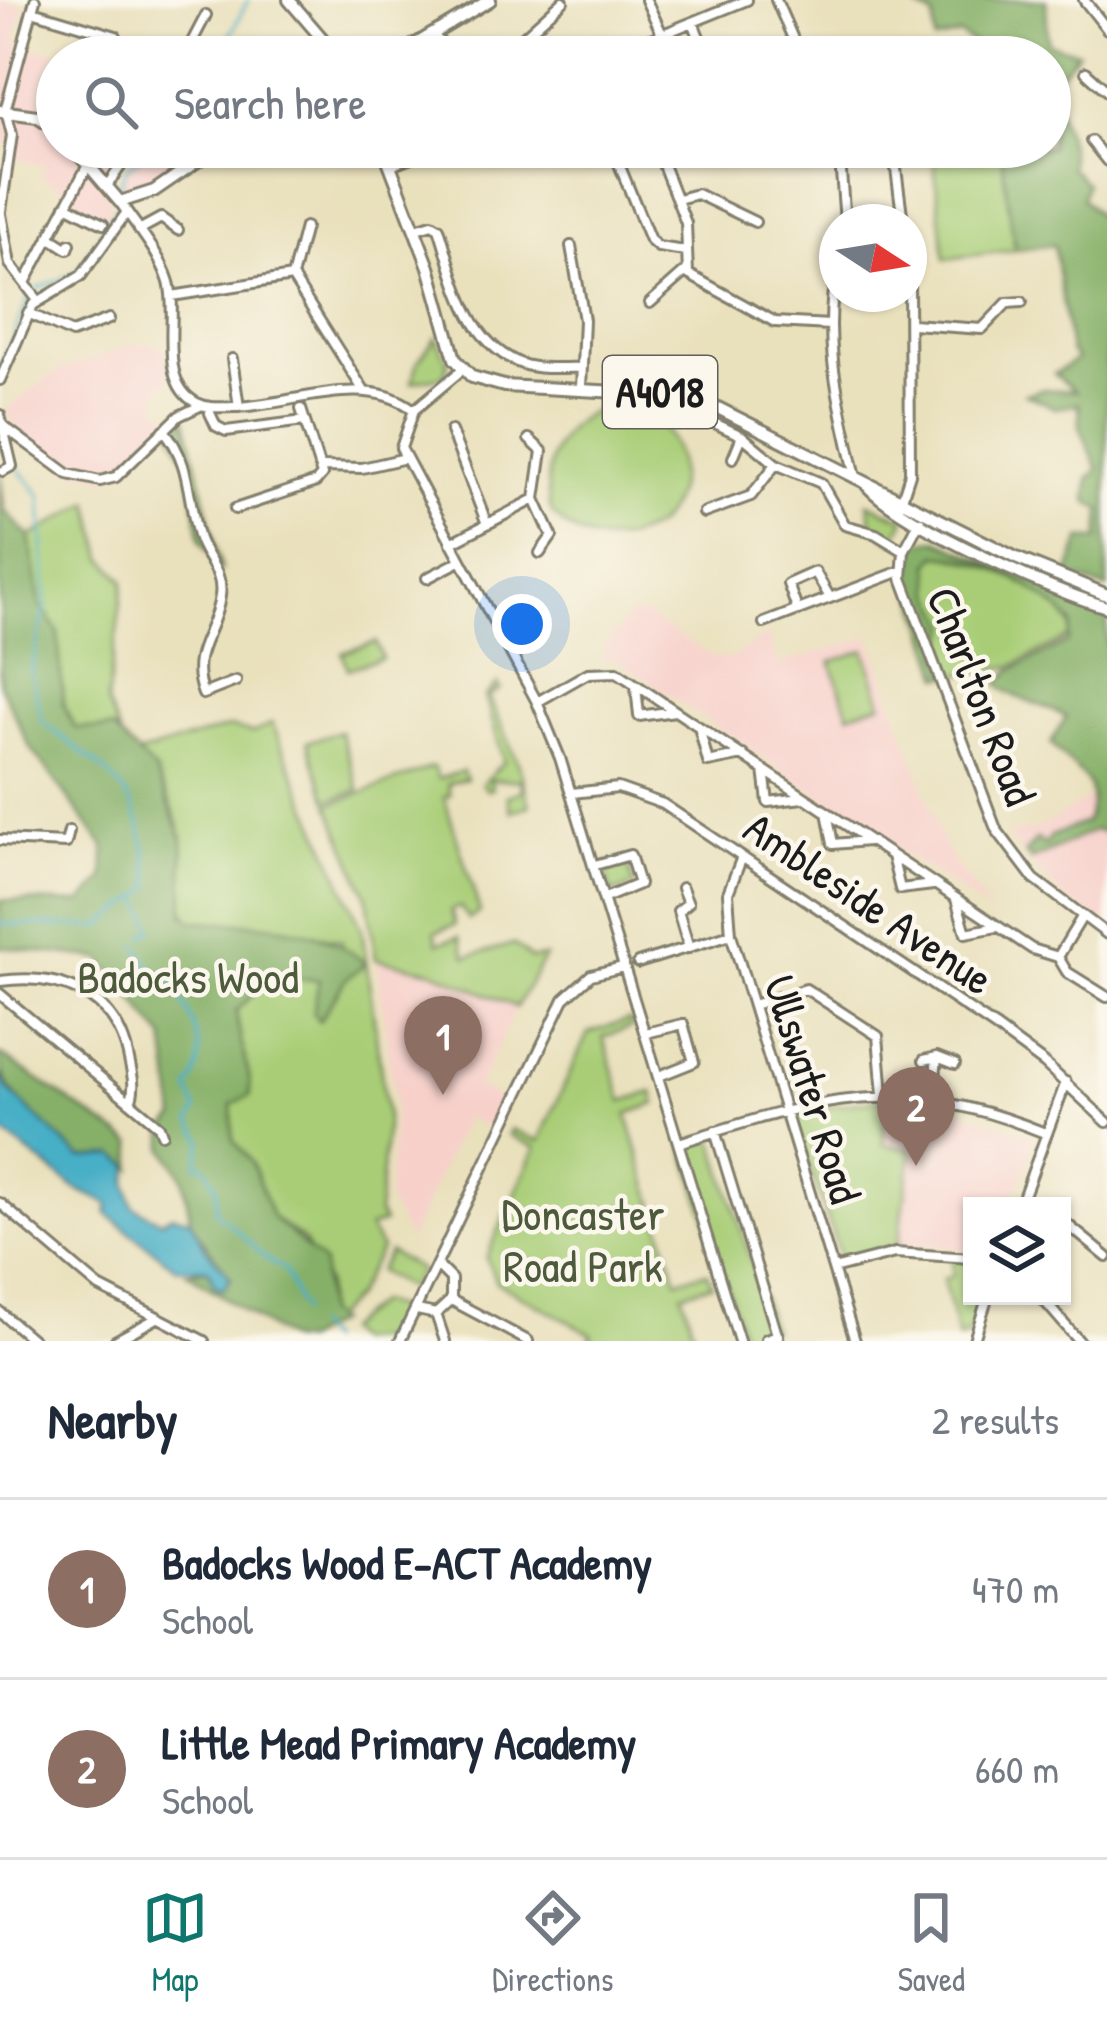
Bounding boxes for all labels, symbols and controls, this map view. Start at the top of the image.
search box [36,36,1071,168]
icon: search [78,69,144,135]
text: Search here [174,72,366,133]
north arrow [819,204,927,312]
road number: A4018 [603,356,717,428]
street label: Charlton Road [913,578,1052,813]
your location [492,594,552,654]
street label: Ambleside Avenue [733,797,1006,1009]
park label: Badocks Wood [77,946,299,1007]
street label: Ullswater Road [750,968,877,1210]
pin: 1 [404,996,482,1095]
pin: 2 [877,1067,955,1166]
park label: Doncaster Road Park [502,1183,665,1296]
map controls [963,1197,1071,1305]
button: layers [963,1197,1071,1305]
text: Nearby [48,1385,178,1454]
text: 2 results [932,1393,1059,1446]
text: Badocks Wood E-ACT Academy [162,1532,652,1593]
text: 1 [80,1562,94,1615]
text: 470 m [972,1562,1059,1615]
text: School [162,1593,253,1646]
text: Little Mead Primary Academy [162,1712,636,1773]
text: 2 [78,1742,96,1795]
text: 660 m [975,1742,1059,1795]
text: School [162,1773,253,1826]
tab: Map [142,1885,208,2001]
tab: Directions [492,1885,614,2001]
tab: Saved [898,1885,965,2001]

